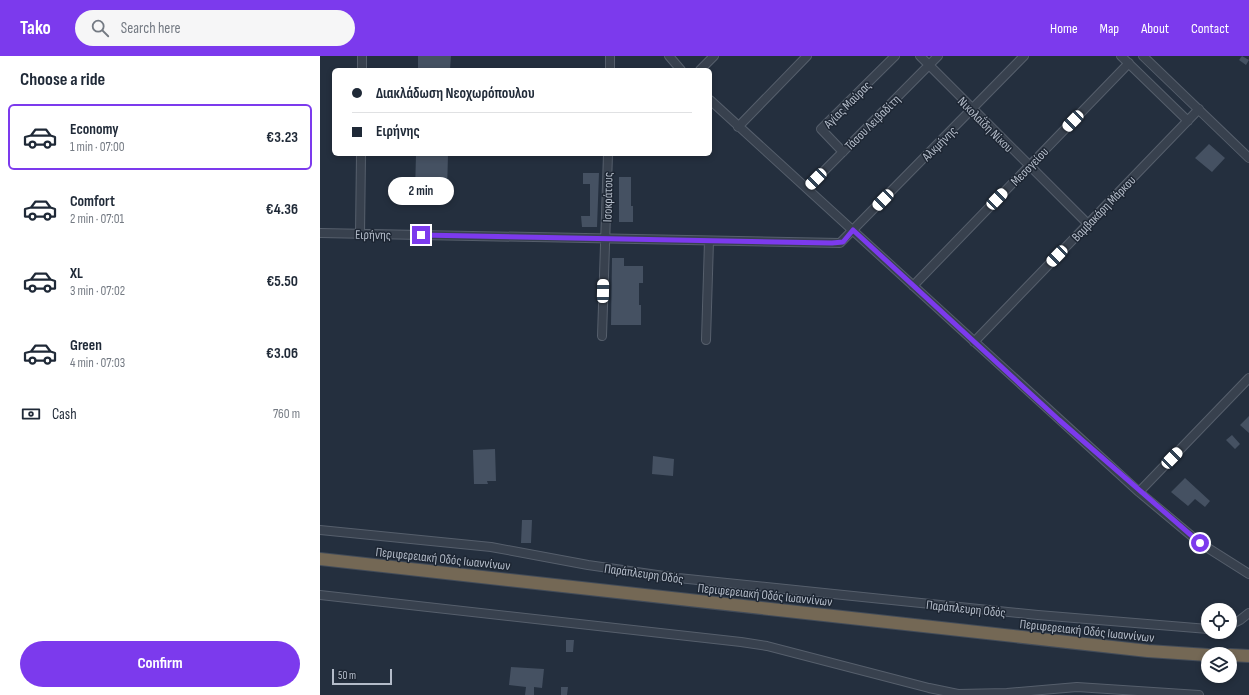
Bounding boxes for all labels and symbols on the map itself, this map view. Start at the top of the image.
street label: Αγίας Μαύρας [820,78,875,132]
street label: Τάσου Λειβαδίτη [841,91,904,154]
street label: Νικολαΐδη Νίκου [954,94,1016,156]
car [1060,108,1086,134]
street label: Αλκμήνης [918,123,961,165]
street label: Μεσογείου [1007,144,1052,189]
car [803,166,829,192]
street label: Ισοκράτους [600,172,616,222]
street label: Βαμβακάρη Μάρκου [1068,172,1139,245]
callout: 2 min [388,177,454,205]
car [984,186,1010,212]
car [870,187,896,213]
route end [412,226,430,244]
street label: Ειρήνης [355,227,391,243]
car [1044,243,1070,269]
car [597,279,609,303]
car [1159,445,1185,471]
route start [1191,534,1209,552]
street label: Περιφερειακή Οδός Ιωαννίνων [375,544,511,574]
street label: Παράπλευρη Οδός [603,561,684,587]
street label: Περιφερειακή Οδός Ιωαννίνων [697,580,833,610]
street label: Παράπλευρη Οδός [925,597,1006,621]
street label: Περιφερειακή Οδός Ιωαννίνων [1019,616,1155,646]
scale bar [332,667,392,686]

